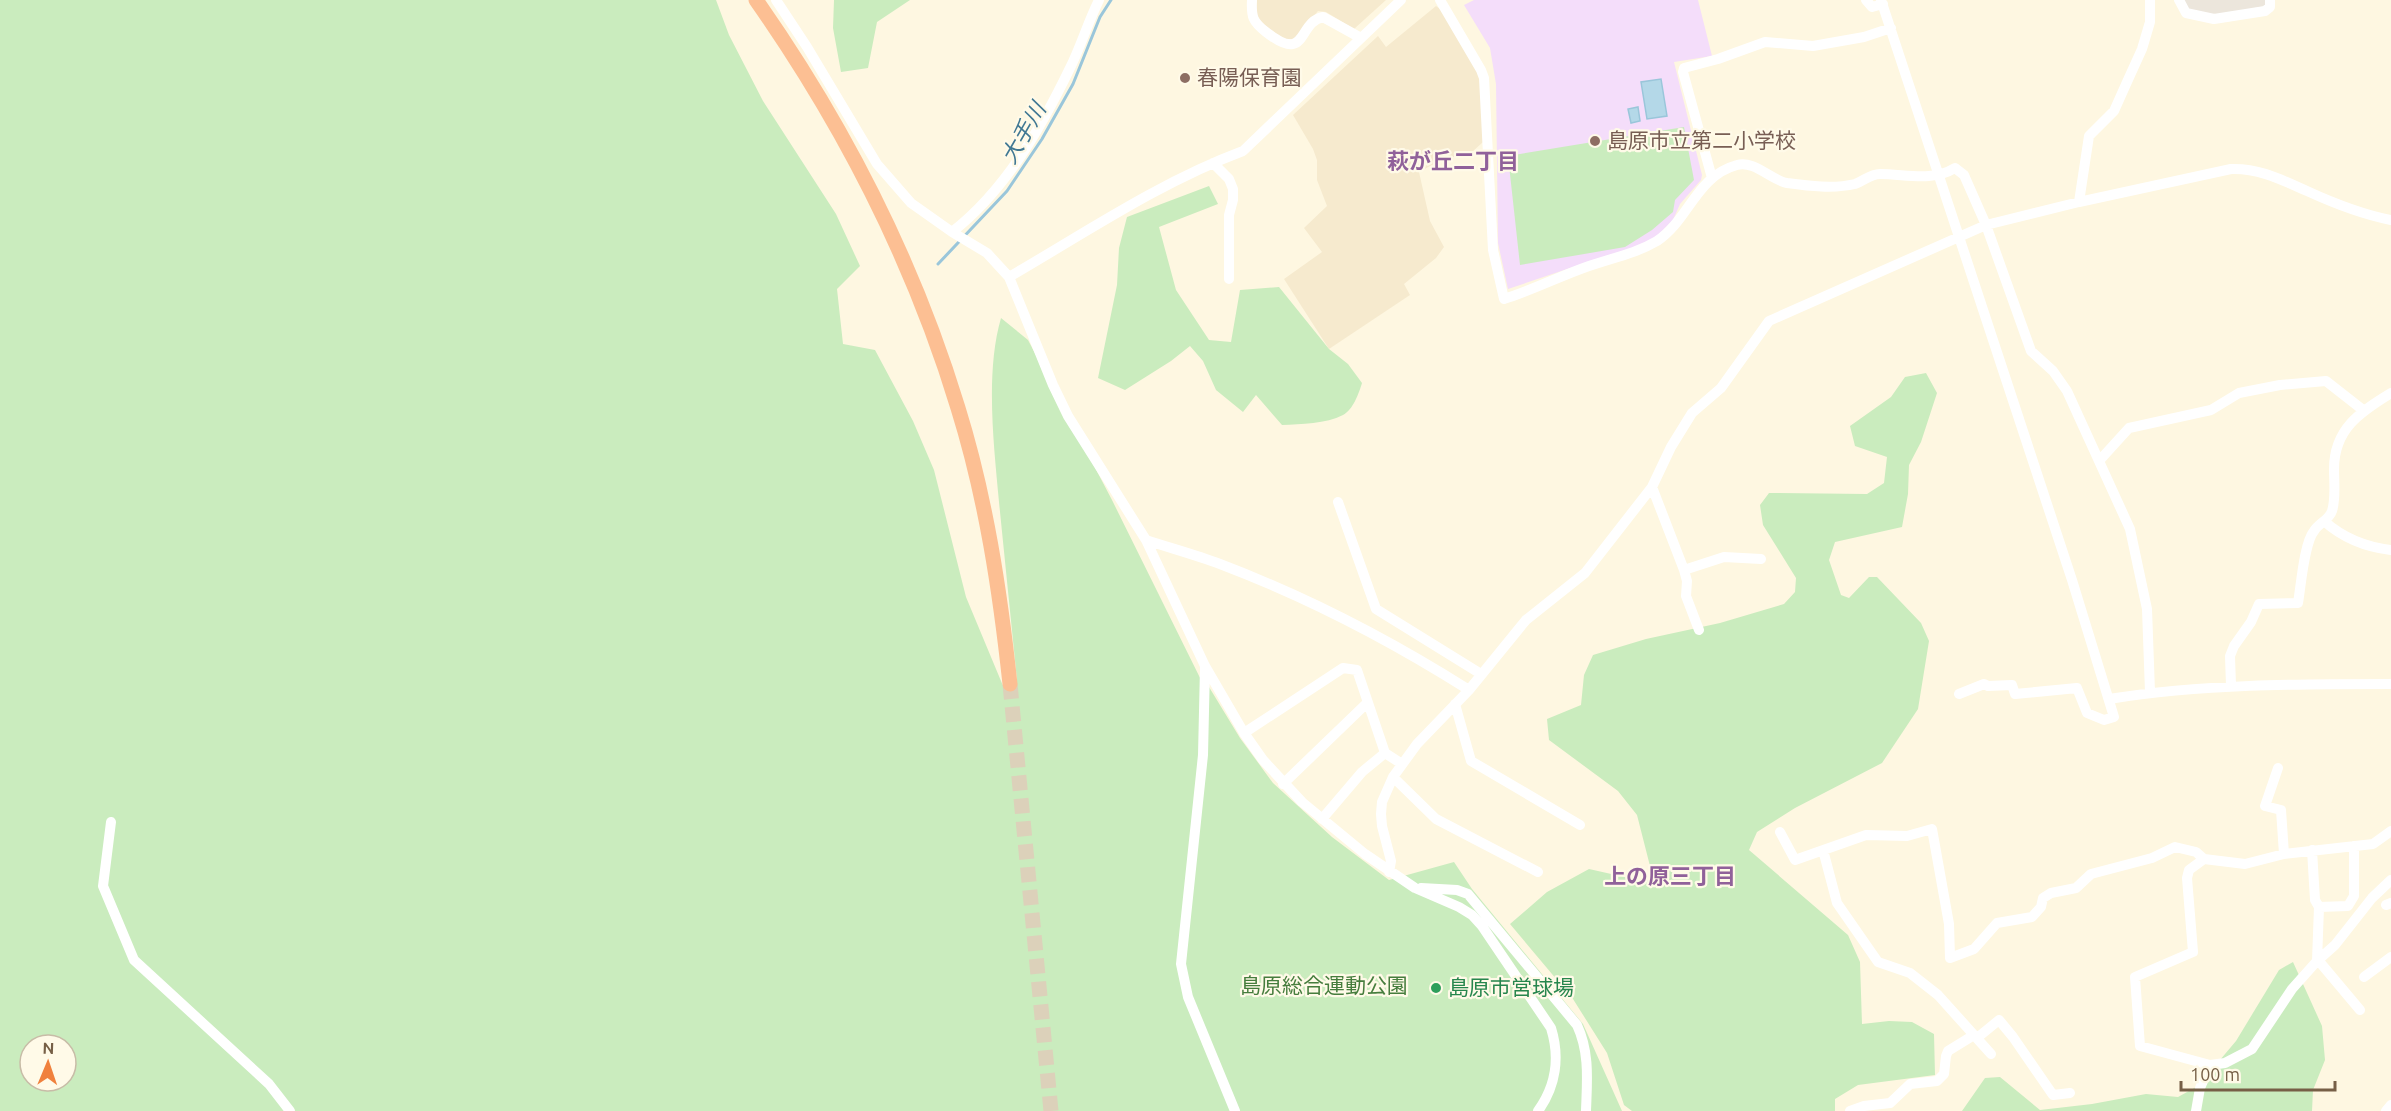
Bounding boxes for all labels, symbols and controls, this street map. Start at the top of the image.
place label: 春陽保育園 [1197,65,1302,89]
marker: 春陽保育園 [1178,71,1192,85]
water label: 大手川 [995,96,1051,168]
place label: 島原市立第二小学校 [1607,128,1796,152]
marker: 島原市立第二小学校 [1588,134,1602,148]
district label: 萩が丘二丁目 [1387,148,1519,173]
district label: 上の原三丁目 [1604,863,1736,888]
park label: 島原総合運動公園 [1240,973,1408,997]
place label: 島原市営球場 [1448,975,1574,999]
marker: 島原市営球場 [1429,981,1443,995]
north arrow [18,1033,78,1093]
text: N [42,1039,55,1057]
scale bar [2181,1054,2336,1092]
text: 100 m [2190,1064,2240,1084]

